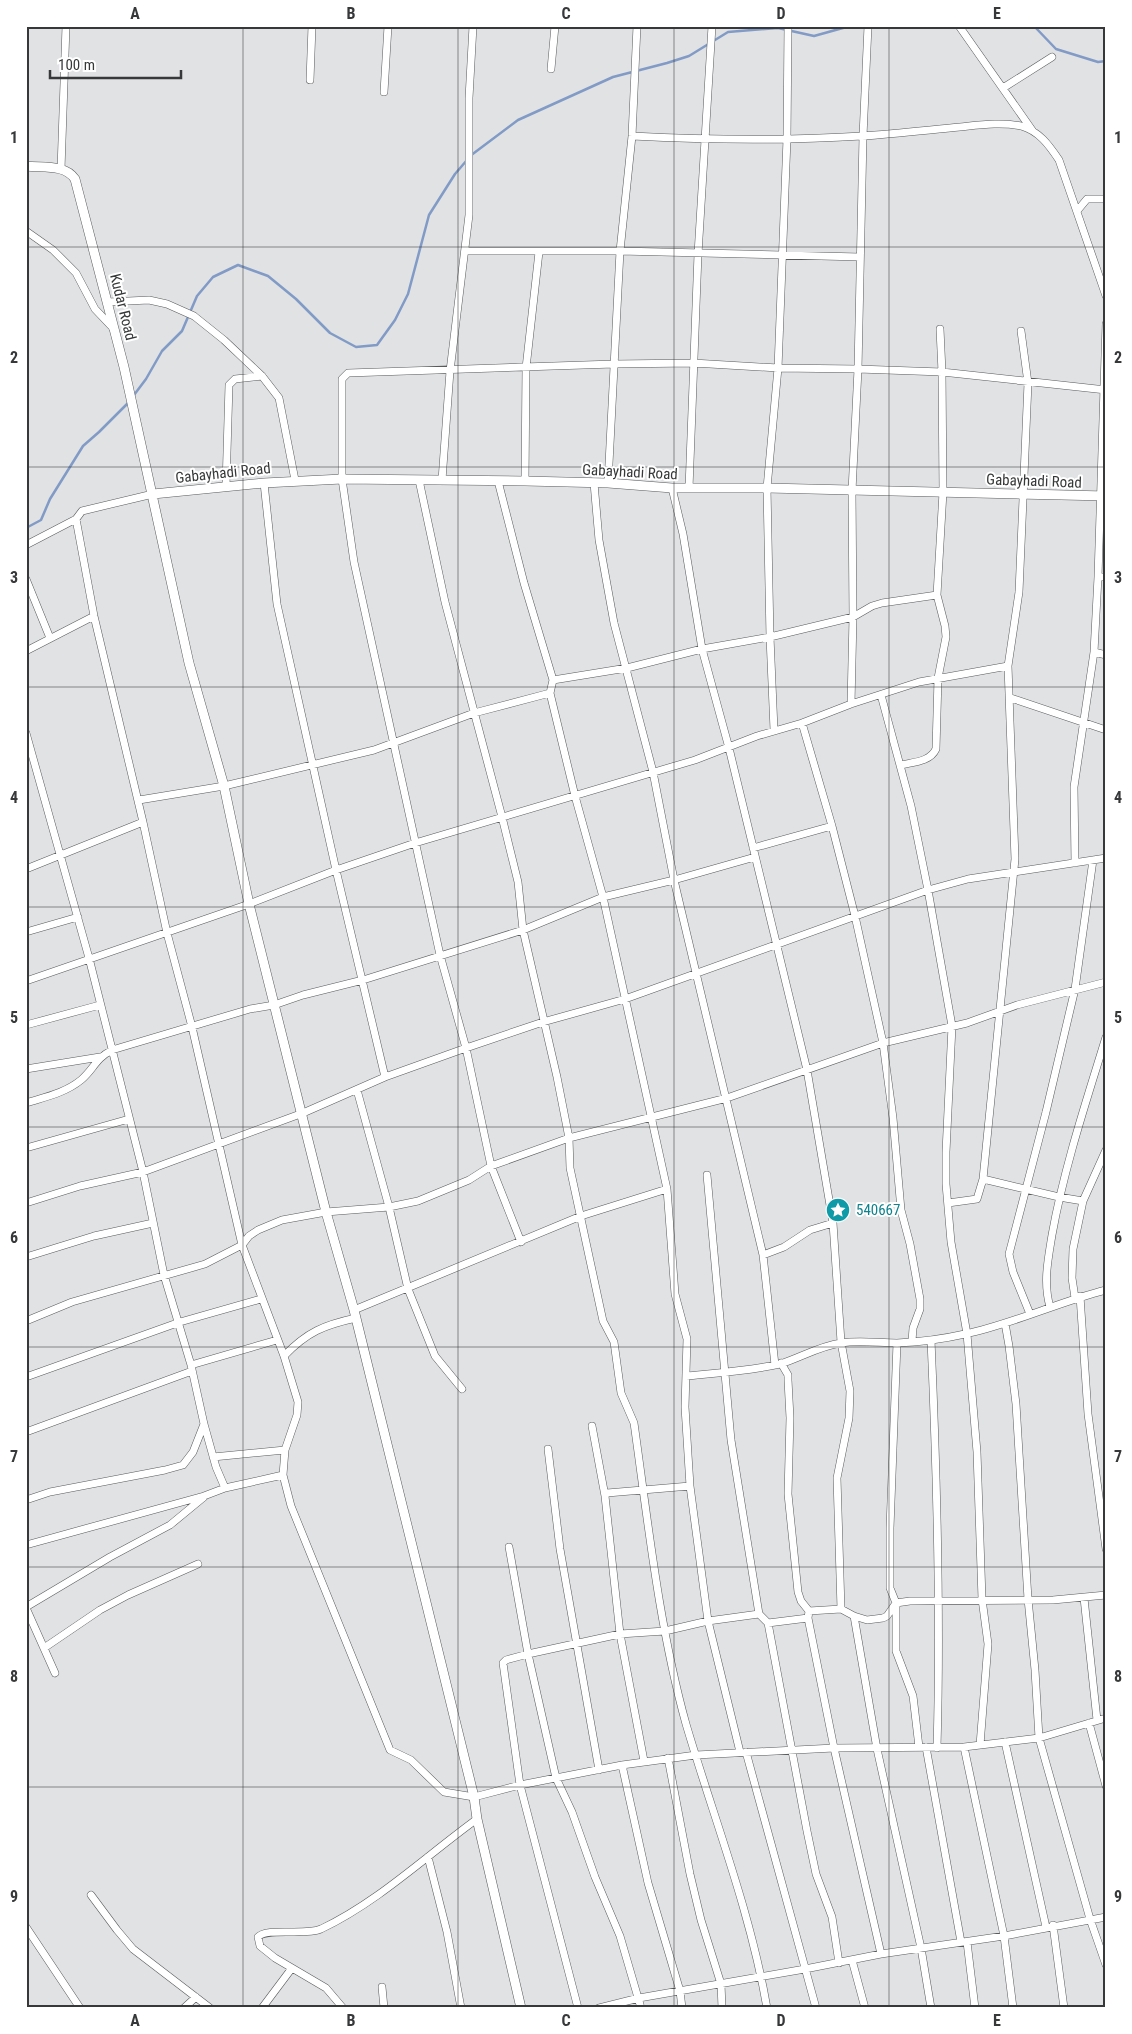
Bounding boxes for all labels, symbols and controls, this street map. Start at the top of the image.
text: A [130,4,140,23]
text: B [347,4,356,23]
text: C [561,4,571,23]
text: D [776,4,786,23]
text: E [993,4,1001,23]
scale bar [50,48,181,80]
text: 100 m [58,56,95,74]
text: 1 [10,128,18,147]
text: 1 [1114,128,1122,147]
street label: Kudar Road [106,272,140,342]
text: 2 [10,348,18,367]
text: 2 [1114,348,1122,367]
street label: Gabayhadi Road [175,459,271,487]
street label: Gabayhadi Road [582,461,678,483]
street label: Gabayhadi Road [986,470,1082,492]
text: 3 [10,568,18,587]
text: 3 [1114,568,1122,587]
text: 4 [10,788,18,807]
text: 4 [1114,788,1122,807]
text: 5 [10,1008,18,1027]
text: 5 [1114,1008,1122,1027]
place icon: 540667 [825,1197,851,1223]
place label: 540667 [856,1201,900,1219]
text: 6 [10,1228,18,1247]
text: 6 [1114,1228,1122,1247]
text: 7 [10,1447,18,1466]
text: 7 [1114,1447,1122,1466]
text: 8 [10,1667,18,1686]
text: 8 [1114,1667,1122,1686]
text: 9 [10,1887,18,1906]
text: 9 [1114,1887,1122,1906]
text: A [130,2011,140,2030]
text: B [347,2011,356,2030]
text: C [561,2011,571,2030]
text: D [776,2011,786,2030]
text: E [993,2011,1001,2030]

